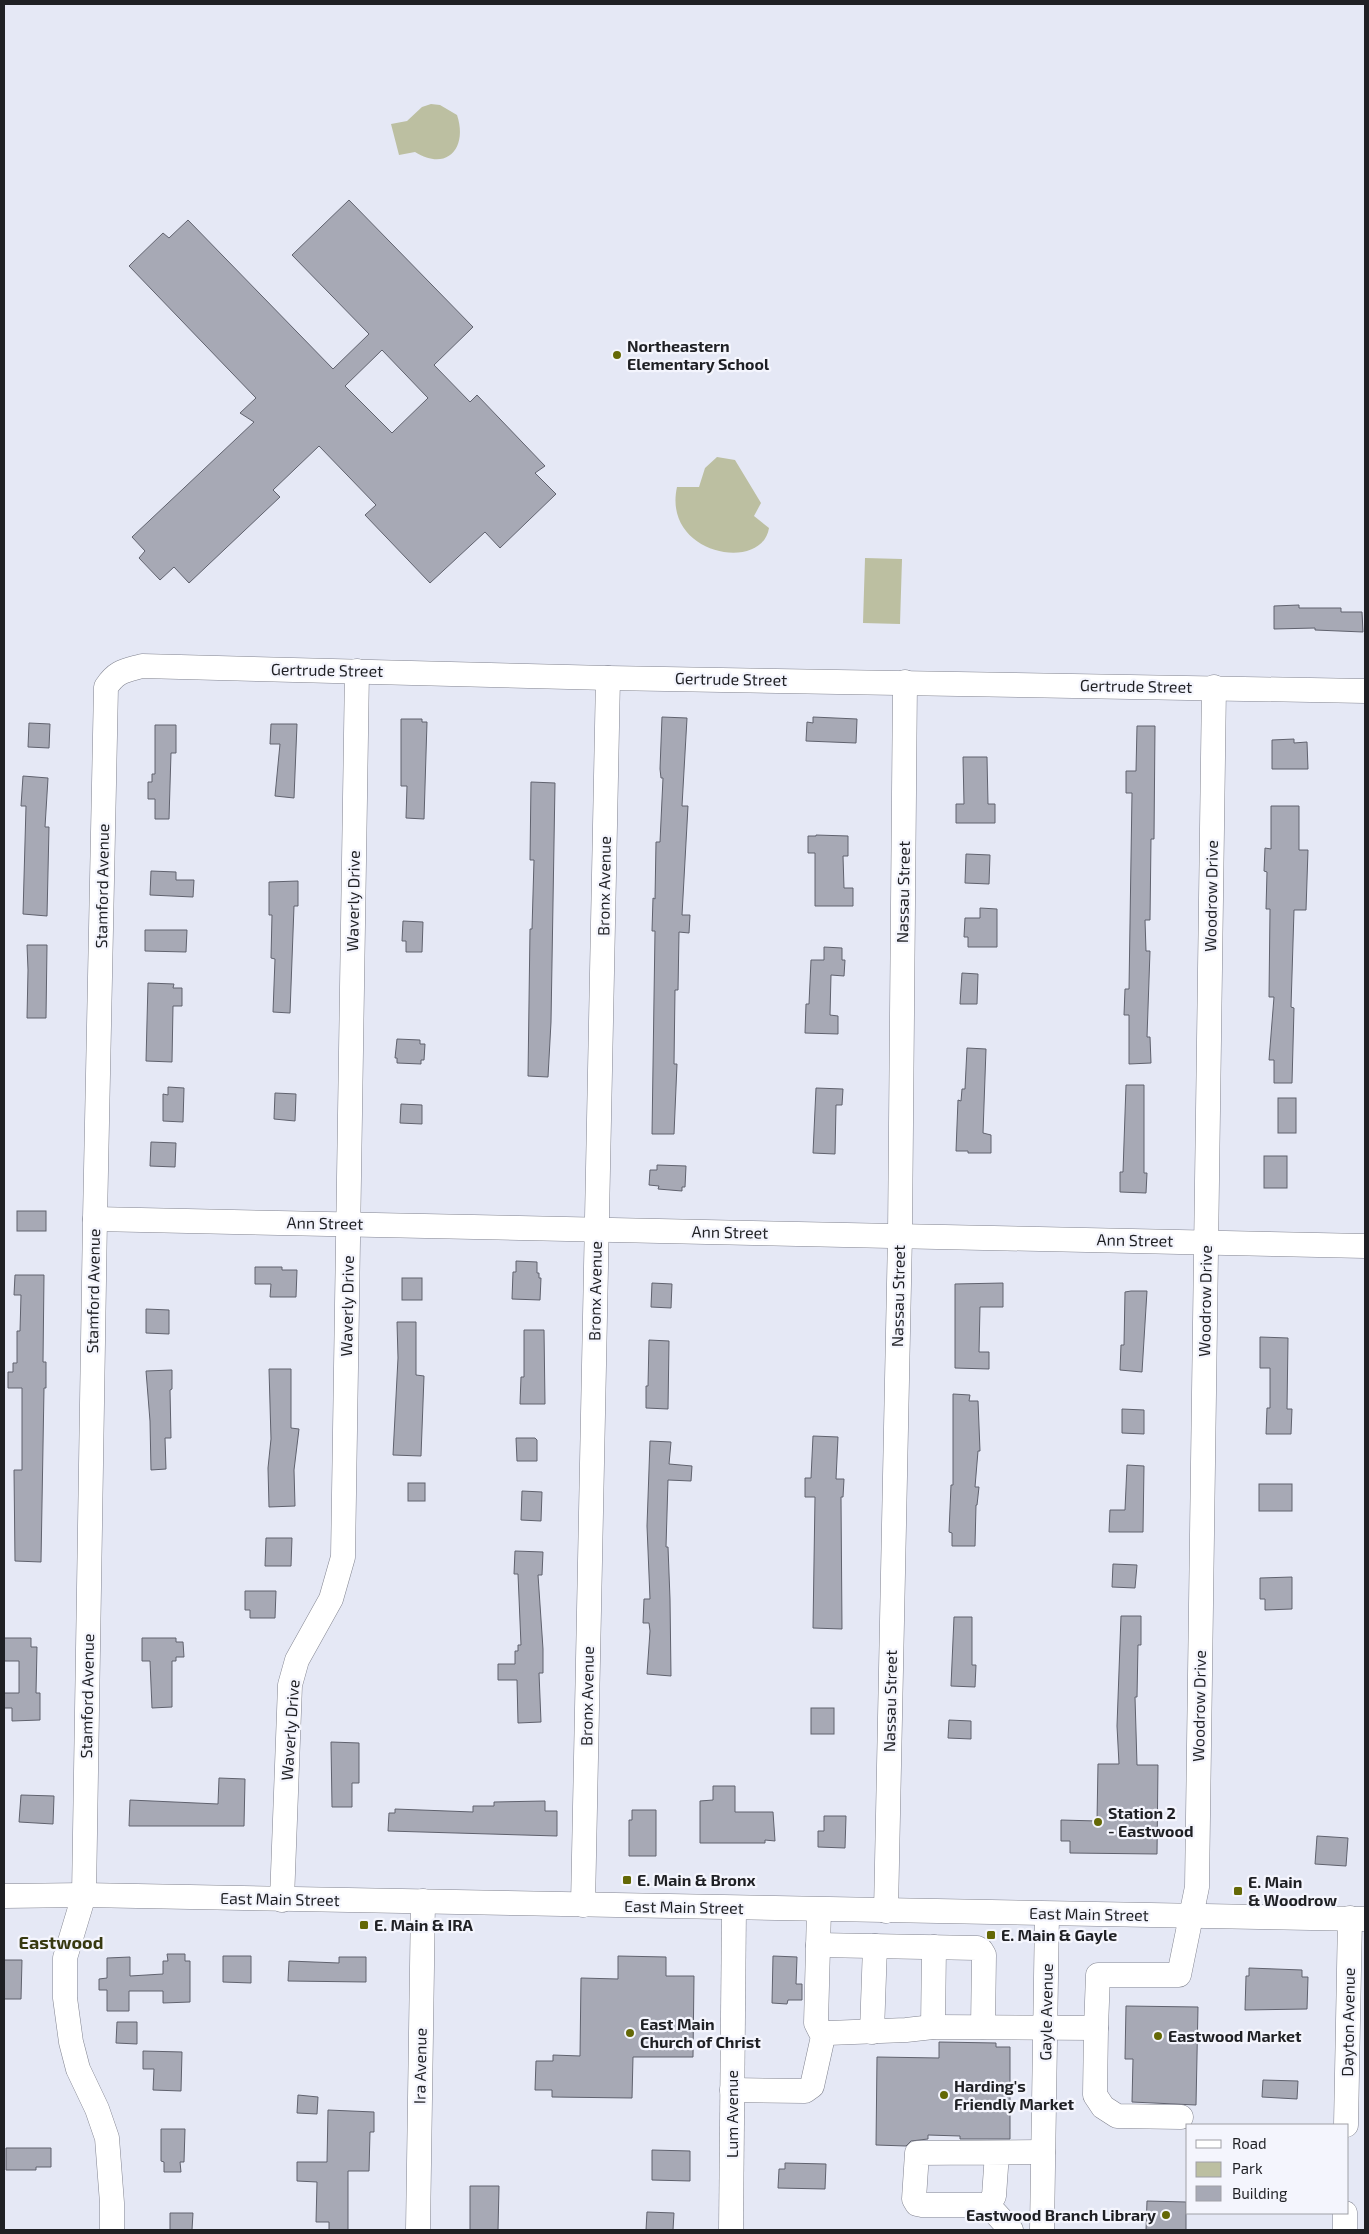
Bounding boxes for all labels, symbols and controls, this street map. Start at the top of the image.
place label: Northeastern Elementary School [627,336,770,374]
marker: Northeastern Elementary School [611,349,623,361]
street label: Gertrude Street [271,659,383,680]
street label: Gertrude Street [675,668,787,689]
street label: Gertrude Street [1080,675,1192,696]
street label: Stamford Avenue [91,823,112,949]
street label: Bronx Avenue [593,836,614,936]
street label: Woodrow Drive [1200,840,1221,952]
street label: Nassau Street [892,841,913,943]
street label: Waverly Drive [342,850,363,952]
street label: Ann Street [287,1212,363,1233]
street label: Ann Street [692,1221,768,1242]
street label: Stamford Avenue [82,1228,103,1354]
street label: Ann Street [1097,1229,1173,1250]
street label: Bronx Avenue [584,1241,605,1341]
street label: Nassau Street [887,1245,908,1347]
street label: Woodrow Drive [1194,1245,1215,1357]
street label: Waverly Drive [336,1255,357,1357]
street label: Stamford Avenue [76,1633,97,1759]
street label: Bronx Avenue [576,1646,597,1746]
street label: Nassau Street [879,1650,900,1752]
street label: Woodrow Drive [1188,1650,1209,1762]
street label: Waverly Drive [276,1679,303,1781]
place label: Station 2 - Eastwood [1108,1803,1193,1840]
marker: Station 2 - Eastwood [1092,1816,1104,1828]
place label: E. Main & Bronx [637,1870,756,1889]
place label: E. Main & Woodrow [1248,1872,1337,1909]
marker: E. Main & Bronx [621,1874,633,1886]
marker: E. Main & Woodrow [1232,1885,1244,1897]
street label: East Main Street [220,1888,340,1909]
street label: East Main Street [624,1896,744,1917]
street label: East Main Street [1029,1903,1149,1924]
place label: E. Main & IRA [374,1915,474,1934]
marker: E. Main & IRA [358,1919,370,1931]
place label: E. Main & Gayle [1001,1925,1117,1945]
marker: E. Main & Gayle [985,1929,997,1941]
district label: Eastwood [19,1931,103,1953]
street label: Gayle Avenue [1035,1963,1056,2061]
street label: Dayton Avenue [1337,1967,1358,2077]
place label: East Main Church of Christ [640,2014,761,2051]
place label: Eastwood Market [1168,2026,1302,2045]
marker: East Main Church of Christ [624,2027,636,2039]
street label: Ira Avenue [409,2028,430,2104]
marker: Eastwood Market [1152,2030,1164,2042]
street label: Lum Avenue [722,2070,741,2158]
place label: Harding's Friendly Market [954,2076,1074,2114]
marker: Harding's Friendly Market [938,2089,950,2101]
legend [1186,2124,1349,2214]
text: Road [1232,2134,1267,2152]
text: Park [1232,2159,1263,2177]
text: Building [1232,2184,1288,2202]
place label: Eastwood Branch Library [966,2205,1156,2225]
marker: Eastwood Branch Library [1160,2209,1172,2221]

